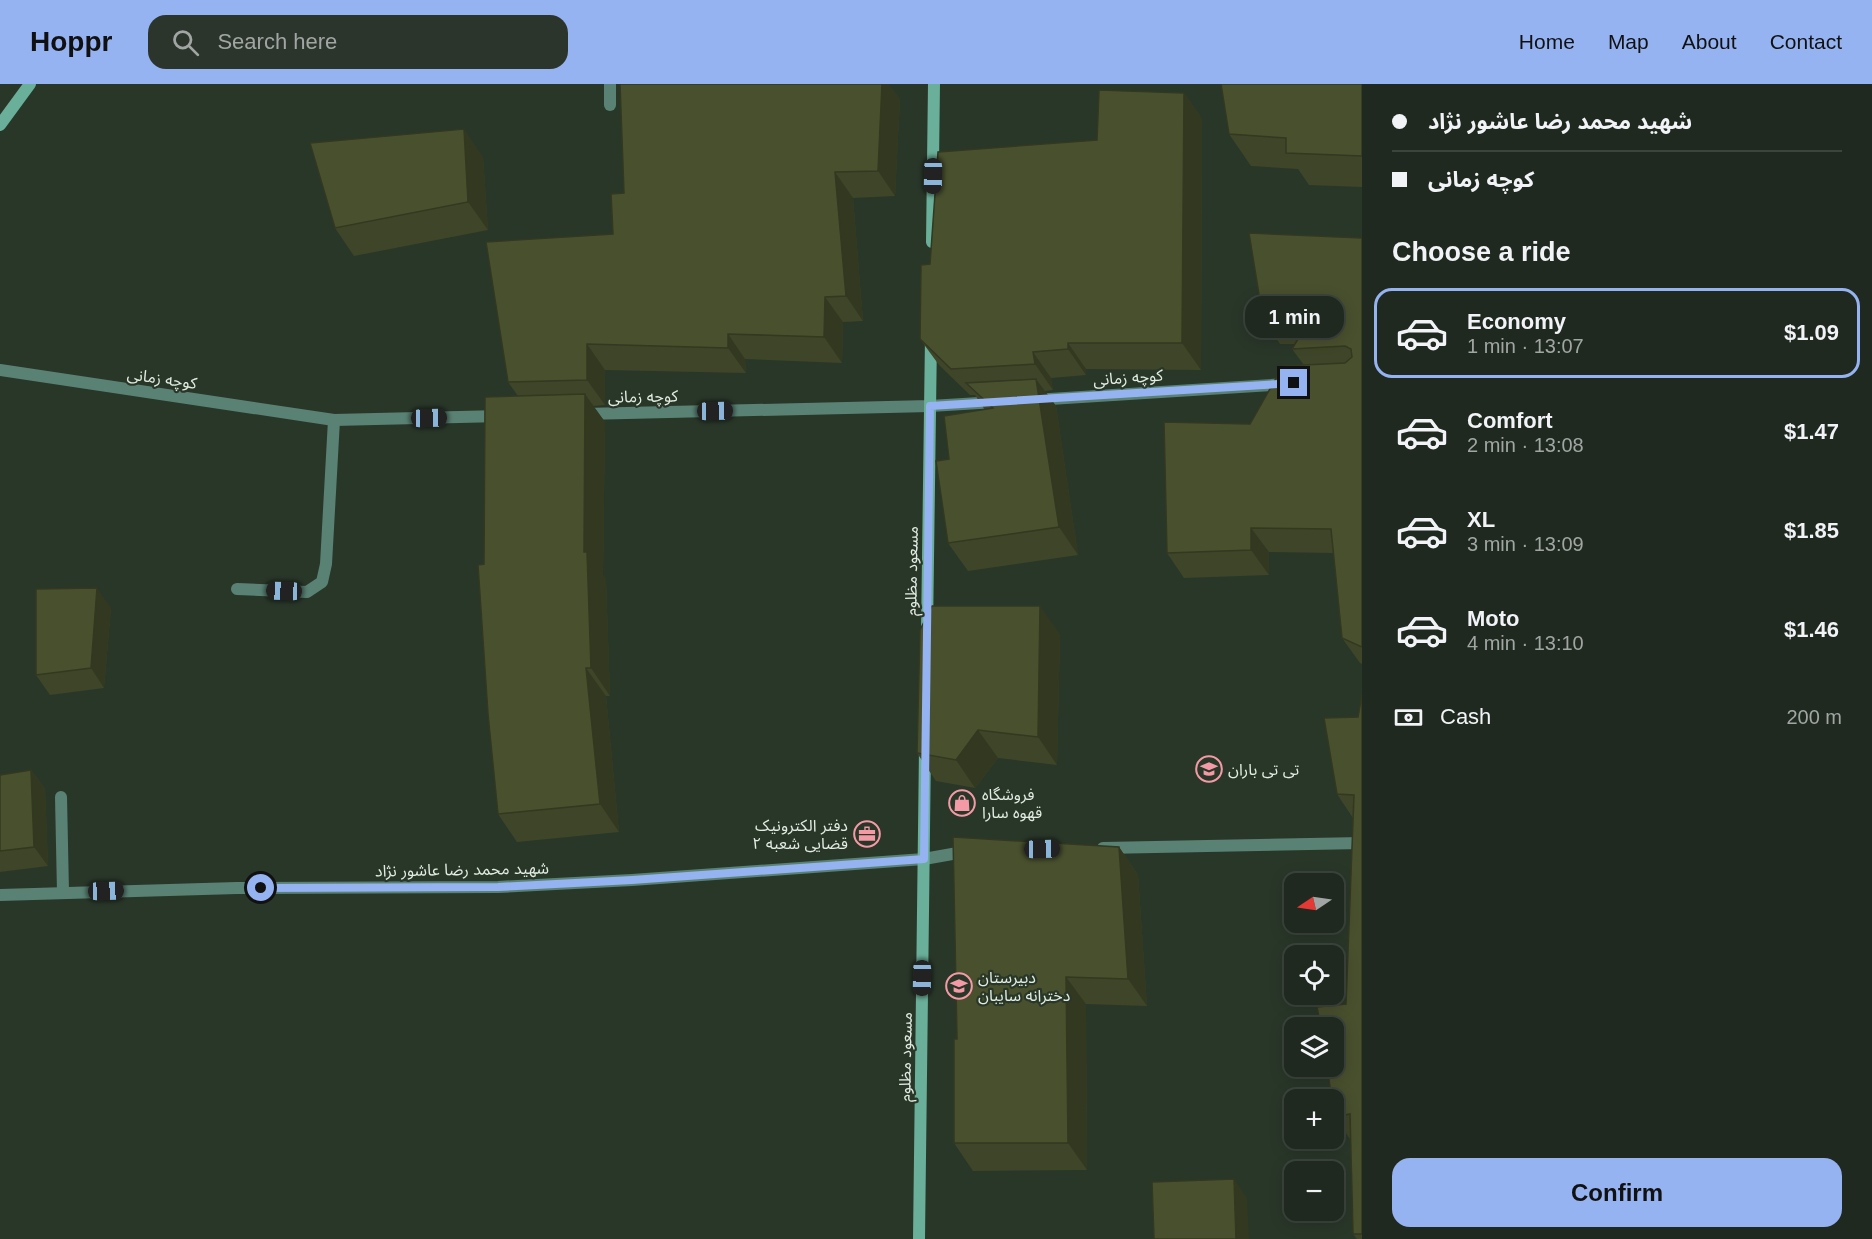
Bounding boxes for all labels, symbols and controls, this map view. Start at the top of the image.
search box [148,15,568,69]
text: Hoppr [30,26,112,57]
icon: search [169,26,202,59]
text: Search here [217,29,337,54]
text: Home [1519,30,1575,53]
text: Map [1608,30,1649,53]
text: About [1682,30,1737,53]
text: Contact [1770,30,1842,53]
text: شهید محمد رضا عاشور نژاد [1428,109,1692,134]
car [924,158,942,194]
text: کوچه زمانی [1428,167,1534,192]
text: Choose a ride [1392,237,1571,267]
callout: 1 min [1244,296,1344,338]
text: 1 min [1268,306,1321,328]
icon: car [1395,306,1449,360]
text: Economy [1467,309,1566,334]
text: $1.09 [1784,320,1839,345]
text: 1 min · 13:07 [1467,335,1584,357]
street label: کوچه زمانی [126,365,198,394]
street label: کوچه زمانی [1092,367,1164,390]
route end [1280,369,1307,396]
street label: کوچه زمانی [608,387,679,408]
car [697,402,733,420]
icon: car [1395,405,1449,459]
text: Comfort [1467,408,1553,433]
car [411,409,447,427]
text: $1.47 [1784,419,1839,444]
text: 2 min · 13:08 [1467,434,1584,456]
icon: car [1395,504,1449,558]
text: XL [1467,507,1495,532]
text: $1.85 [1784,518,1839,543]
street label: مسعود مظلوم [902,526,925,616]
text: 3 min · 13:09 [1467,533,1584,555]
car [266,581,302,601]
icon: car [1395,603,1449,657]
text: Moto [1467,606,1520,631]
text: $1.46 [1784,617,1839,642]
text: 4 min · 13:10 [1467,632,1584,654]
icon: cash [1392,701,1425,734]
text: Cash [1440,704,1491,729]
text: 200 m [1786,706,1842,728]
school or university icon: تی تی باران [1194,754,1224,784]
place label: تی تی باران [1228,761,1300,779]
place label: فروشگاه قهوه سارا [982,786,1042,822]
shop icon: فروشگاه قهوه سارا [947,788,977,818]
place label: دفتر الکترونیک قضایی شعبه ۲ [752,817,848,853]
office icon: دفتر الکترونیک قضایی شعبه ۲ [852,819,882,849]
car [1024,840,1060,858]
street label: شهید محمد رضا عاشور نژاد [375,859,549,881]
north arrow [1284,873,1344,933]
map controls [1284,873,1344,1221]
route start [247,874,274,901]
car [88,881,124,901]
button: locate [1284,945,1344,1005]
car [913,960,931,996]
place label: دبیرستان دخترانه سایبان [978,969,1070,1005]
school or university icon: دبیرستان دخترانه سایبان [944,971,974,1001]
street label: مسعود مظلوم [896,1012,919,1102]
button: layers [1284,1017,1344,1077]
button: + [1284,1089,1344,1149]
button: Confirm [1392,1158,1842,1227]
button: − [1284,1161,1344,1221]

